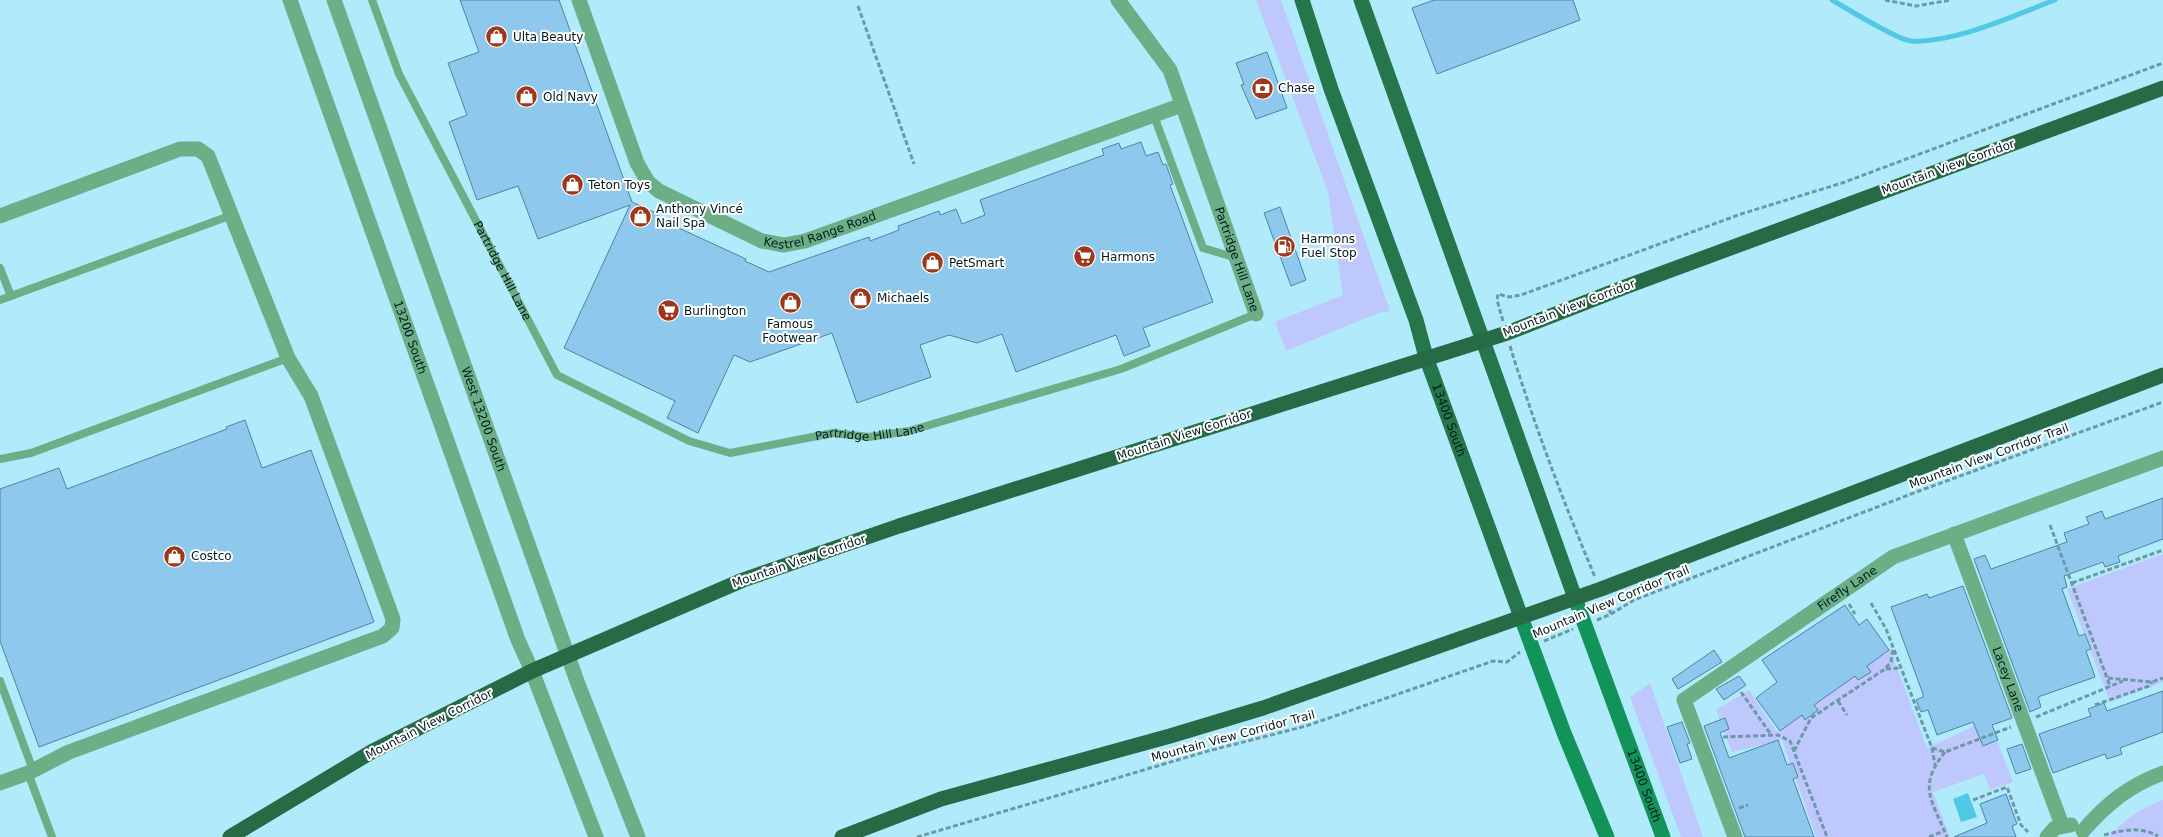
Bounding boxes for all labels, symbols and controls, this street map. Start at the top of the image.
shop icon: Ulta Beauty [485,25,509,49]
place label: Ulta Beauty [513,30,583,44]
bank icon: Chase [1250,76,1274,100]
place label: Chase [1278,81,1315,95]
shop icon: Old Navy [515,85,539,109]
place label: Old Navy [543,90,598,104]
street label: Mountain View Corridor [1880,136,2017,198]
shop icon: Teton Toys [560,173,584,197]
place label: Teton Toys [587,178,650,192]
place label: Anthony Vincé Nail Spa [656,202,743,230]
shop icon: Anthony Vincé Nail Spa [628,204,652,228]
street label: Partridge Hill Lane [1212,205,1262,314]
street label: Kestrel Range Road [763,209,878,252]
street label: Partridge Hill Lane [470,219,534,323]
place label: Harmons Fuel Stop [1301,232,1357,260]
fuel station icon: Harmons Fuel Stop [1273,234,1297,258]
supermarket icon: Harmons [1073,245,1097,269]
place label: Harmons [1101,250,1155,264]
shop icon: PetSmart [921,251,945,275]
place label: PetSmart [949,256,1004,270]
street label: Mountain View Corridor [1501,276,1637,340]
shop icon: Michaels [849,286,873,310]
shop icon: Famous Footwear [778,291,802,315]
place label: Michaels [877,291,929,305]
street label: 13200 South [391,299,430,376]
supermarket icon: Burlington [656,299,680,323]
place label: Burlington [684,304,746,318]
place label: Famous Footwear [762,317,818,345]
street label: West 13200 South [458,365,509,473]
street label: 13400 South [1429,381,1469,458]
street label: Mountain View Corridor [1115,407,1253,463]
street label: Partridge Hill Lane [814,420,926,444]
street label: Mountain View Corridor Trail [1907,421,2071,491]
street label: Mountain View Corridor [730,531,868,591]
shop icon: Costco [163,544,187,568]
place label: Costco [191,549,232,563]
street label: Mountain View Corridor Trail [1531,563,1691,641]
street label: Firefly Lane [1815,563,1880,614]
street label: Lacey Lane [1990,645,2026,714]
street label: Mountain View Corridor [363,686,495,762]
street label: Mountain View Corridor Trail [1150,707,1316,765]
street label: 13400 South [1624,747,1664,824]

